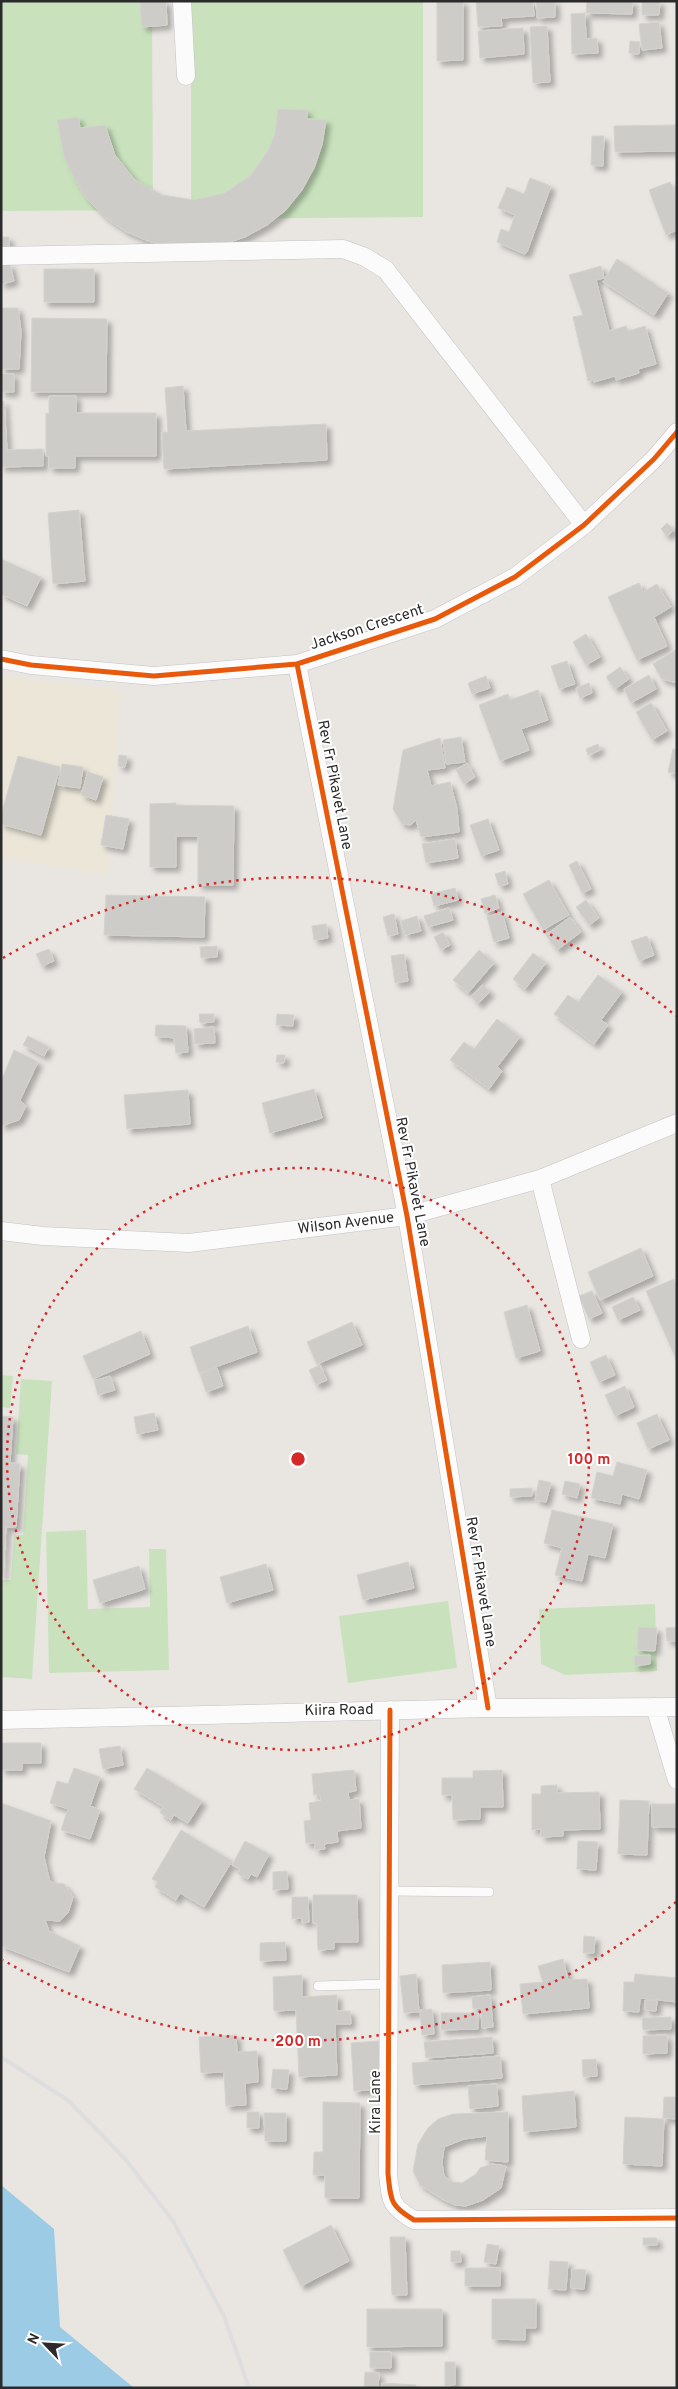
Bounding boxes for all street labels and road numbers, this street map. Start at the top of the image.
street label: Jackson Crescent [308,601,426,655]
street label: Rev Fr Pikavet Lane [312,718,356,852]
street label: Rev Fr Pikavet Lane [390,1115,434,1249]
street label: Wilson Avenue [297,1209,395,1239]
street label: Rev Fr Pikavet Lane [460,1515,500,1649]
street label: Kiira Road [304,1701,374,1721]
street label: Kira Lane [367,2070,386,2134]

